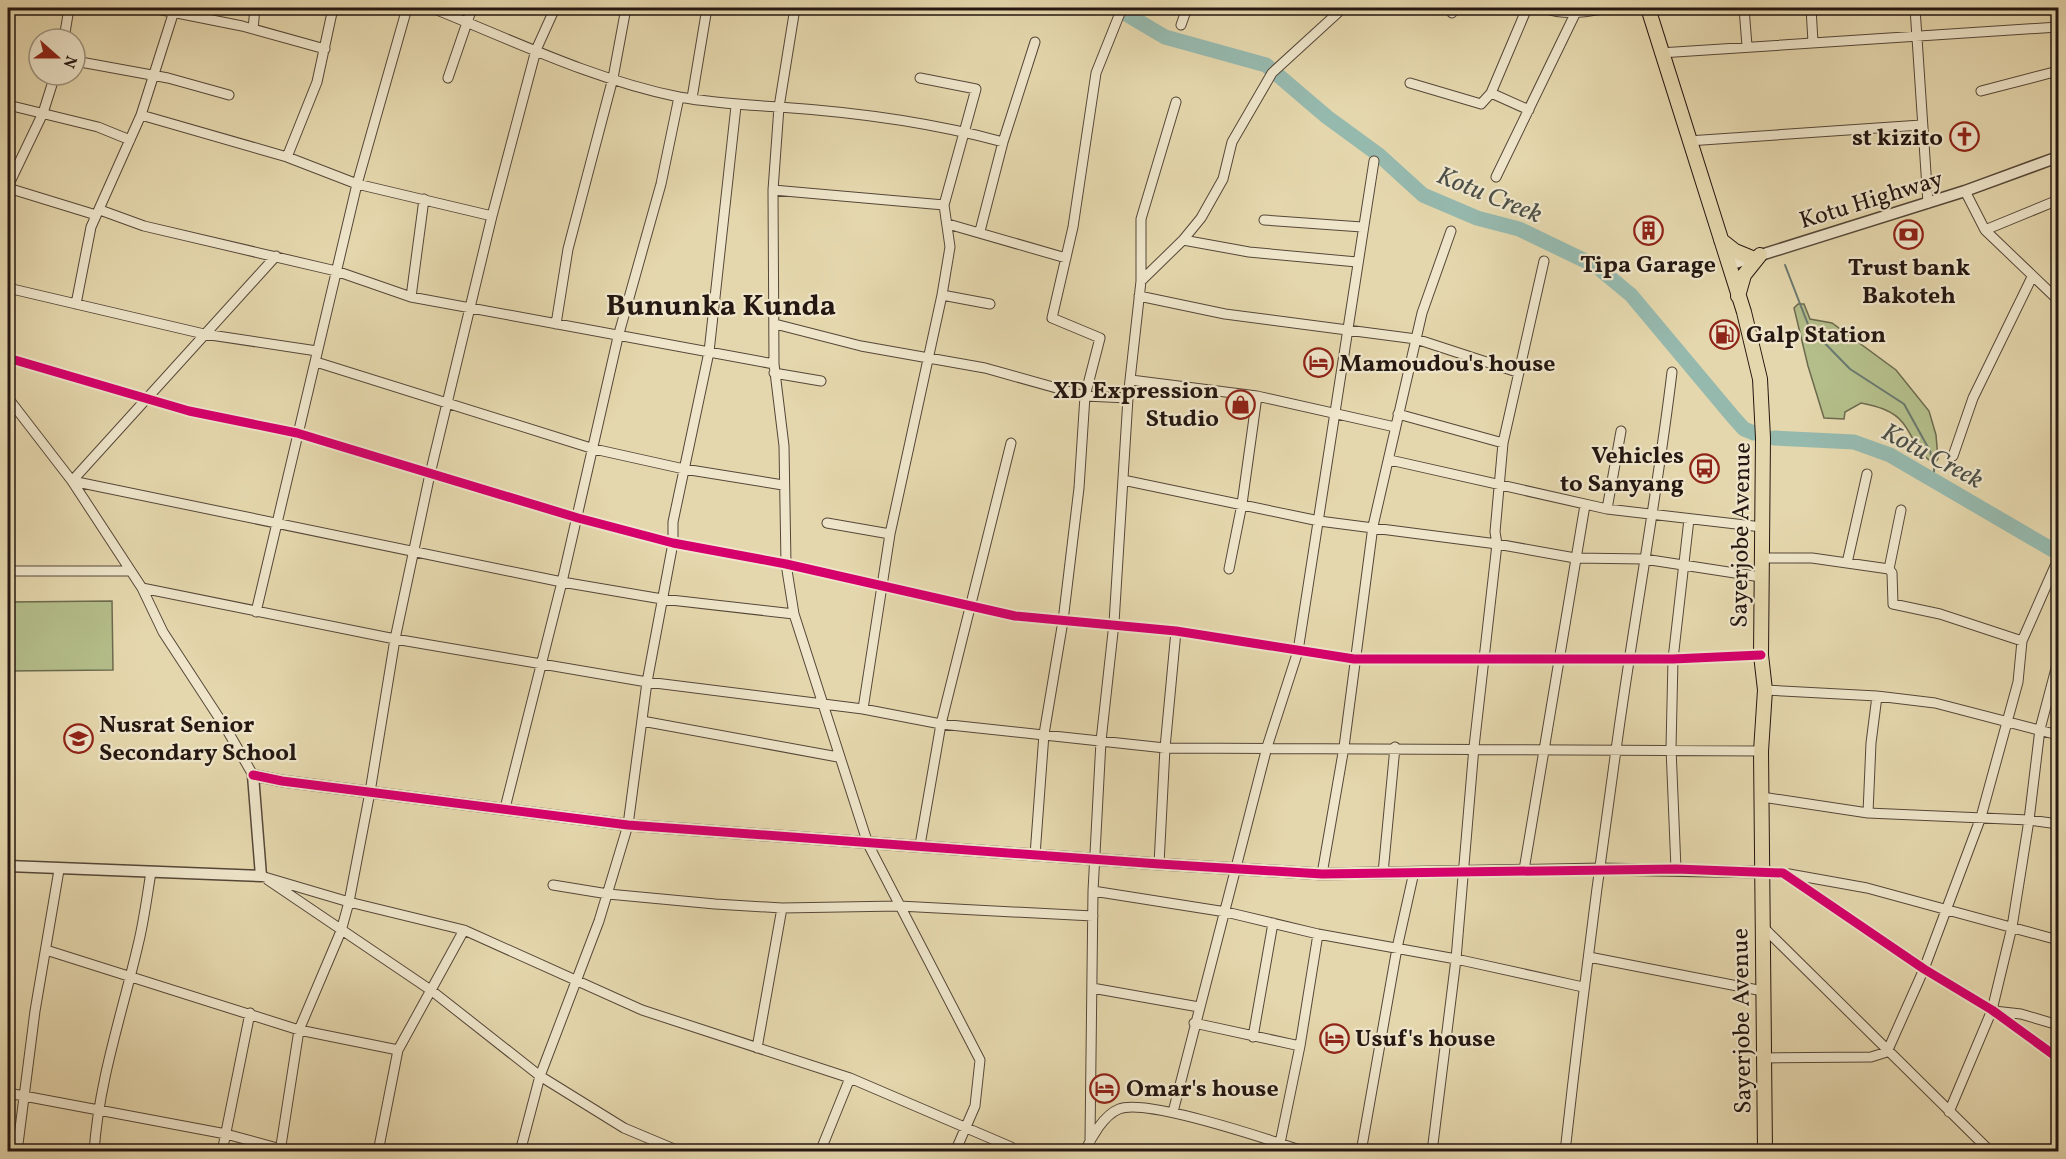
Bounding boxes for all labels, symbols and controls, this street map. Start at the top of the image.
north arrow [27,27,87,87]
text: N [57,52,81,71]
church icon: st kizito [1948,121,1980,153]
place label: st kizito [1852,122,1943,156]
water label: Kotu Creek [1431,158,1547,233]
street label: Kotu Highway [1796,163,1948,239]
building icon: Tipa Garage [1632,215,1664,247]
bank icon: Trust bank Bakoteh [1893,218,1925,250]
place label: Tipa Garage [1580,249,1716,283]
place label: Trust bank Bakoteh [1848,252,1971,314]
district label: Bununka Kunda [606,286,836,328]
fuel station icon: Galp Station [1709,318,1741,350]
place label: Galp Station [1746,319,1886,353]
hotel icon: Mamoudou's house [1302,347,1334,379]
place label: Mamoudou's house [1339,348,1556,382]
place label: XD Expression Studio [1053,375,1219,437]
shop icon: XD Expression Studio [1224,388,1256,420]
water label: Kotu Creek [1875,415,1989,499]
place label: Vehicles to Sanyang [1560,440,1684,502]
street label: Sayerjobe Avenue [1723,442,1761,628]
bus stop icon: Vehicles to Sanyang [1689,453,1721,485]
place label: Nusrat Senior Secondary School [99,709,297,771]
school or university icon: Nusrat Senior Secondary School [62,722,94,754]
street label: Sayerjobe Avenue [1724,928,1762,1114]
hotel icon: Usuf's house [1318,1022,1350,1054]
place label: Usuf's house [1355,1023,1495,1057]
hotel icon: Omar's house [1089,1072,1121,1104]
place label: Omar's house [1126,1073,1279,1107]

